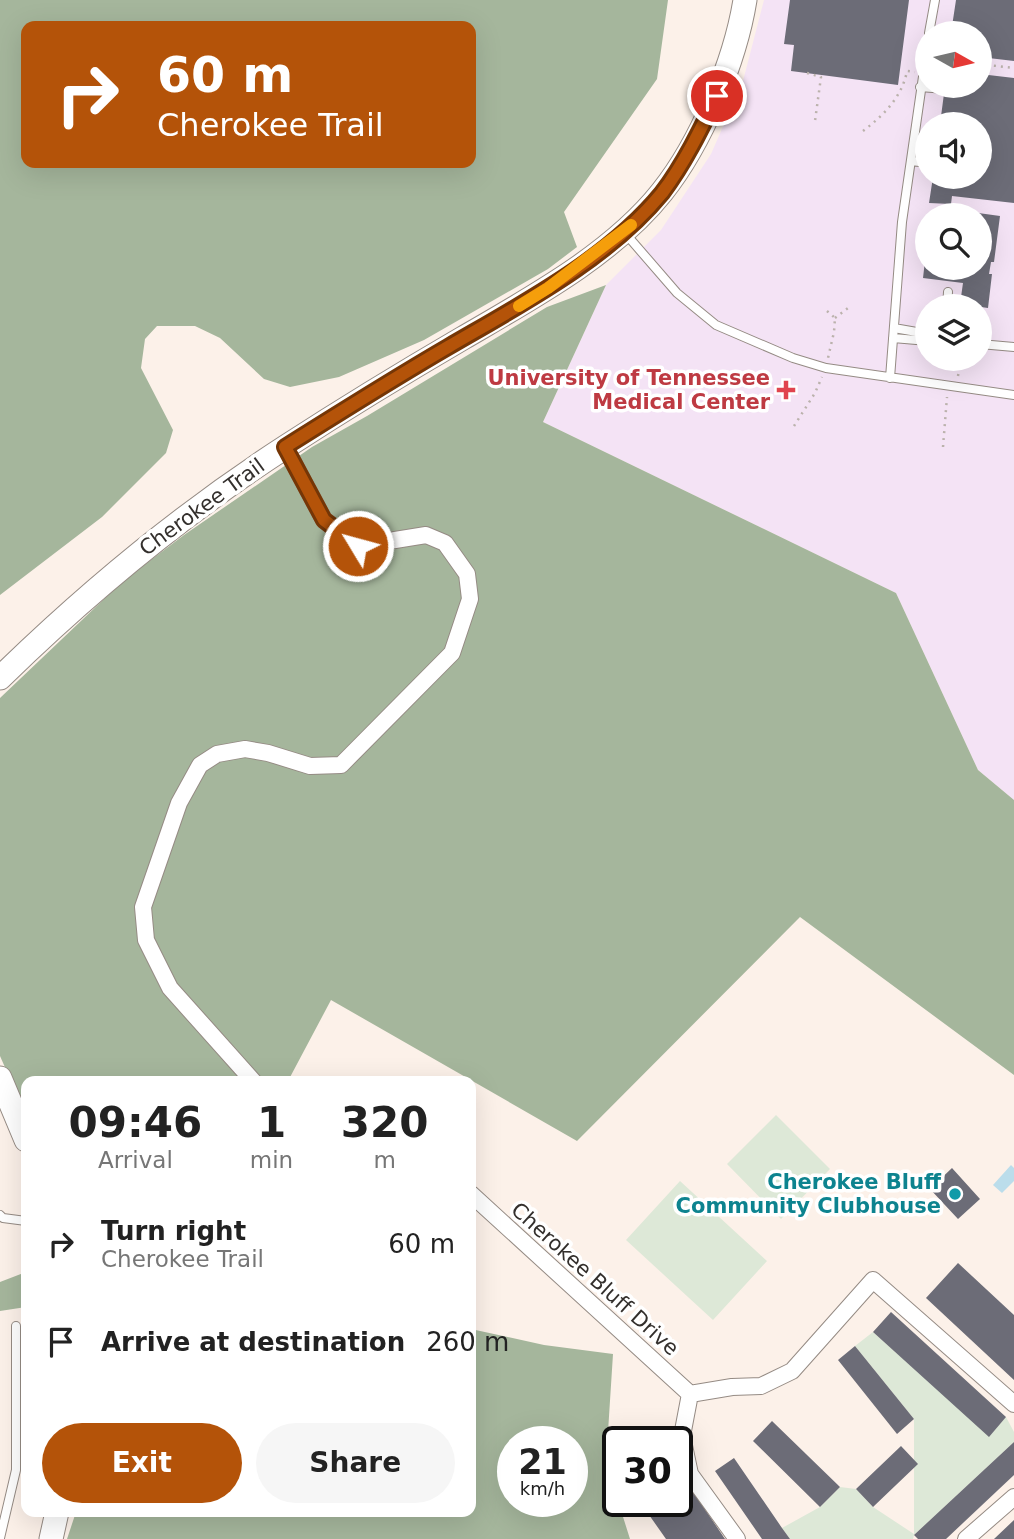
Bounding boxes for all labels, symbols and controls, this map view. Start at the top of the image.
north arrow [915,21,992,98]
map controls [915,21,992,371]
text: 60 m [157,47,293,104]
icon: right [42,49,133,140]
pin [687,66,747,126]
icon: arrive [698,77,736,115]
text: Cherokee Trail [157,106,384,144]
button: sound [915,112,992,189]
button: search [915,203,992,280]
button: layers [915,294,992,371]
place label: University of Tennessee Medical Center [487,366,771,414]
marker: University of Tennessee Medical Center [776,380,796,400]
street label: Cherokee Trail [135,454,269,560]
position arrow [321,509,395,583]
text: 09:46 [69,1098,202,1147]
text: 1 [257,1098,286,1147]
text: 320 [341,1098,428,1147]
text: Arrival [98,1147,173,1173]
text: min [250,1147,293,1173]
text: m [373,1147,396,1173]
place label: Cherokee Bluff Community Clubhouse [676,1170,942,1218]
marker: Cherokee Bluff Community Clubhouse [947,1186,963,1202]
street label: Cherokee Bluff Drive [507,1198,683,1360]
text: Turn right [101,1216,246,1246]
icon: right [42,1225,80,1263]
text: 60 m [388,1229,455,1259]
text: Cherokee Trail [101,1246,264,1272]
icon: arrive [42,1323,80,1361]
text: Arrive at destination [101,1327,405,1357]
text: 260 m [426,1327,509,1357]
button: Exit [42,1423,242,1503]
button: Share [256,1423,455,1503]
speed limit sign: 30 [602,1426,693,1517]
text: 21 [518,1442,567,1482]
text: km/h [520,1478,565,1499]

